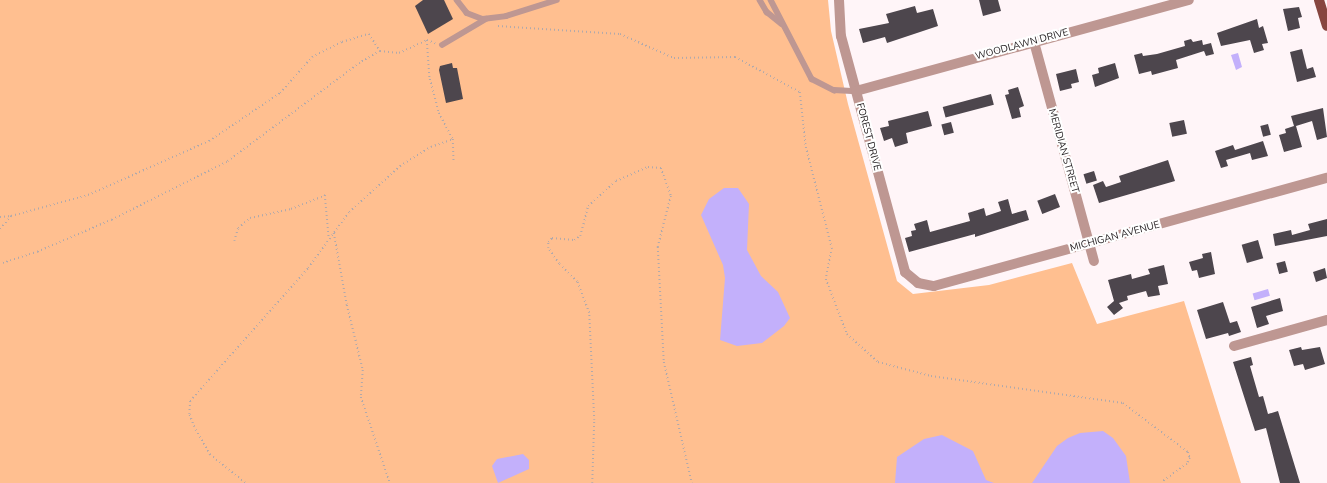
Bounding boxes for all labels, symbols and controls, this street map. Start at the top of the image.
street label: WOODLAWN DRIVE [974,27,1070,63]
street label: FOREST DRIVE [853,102,883,172]
street label: MERIDIAN STREET [1045,107,1081,195]
street label: MICHIGAN AVENUE [1069,219,1161,255]

